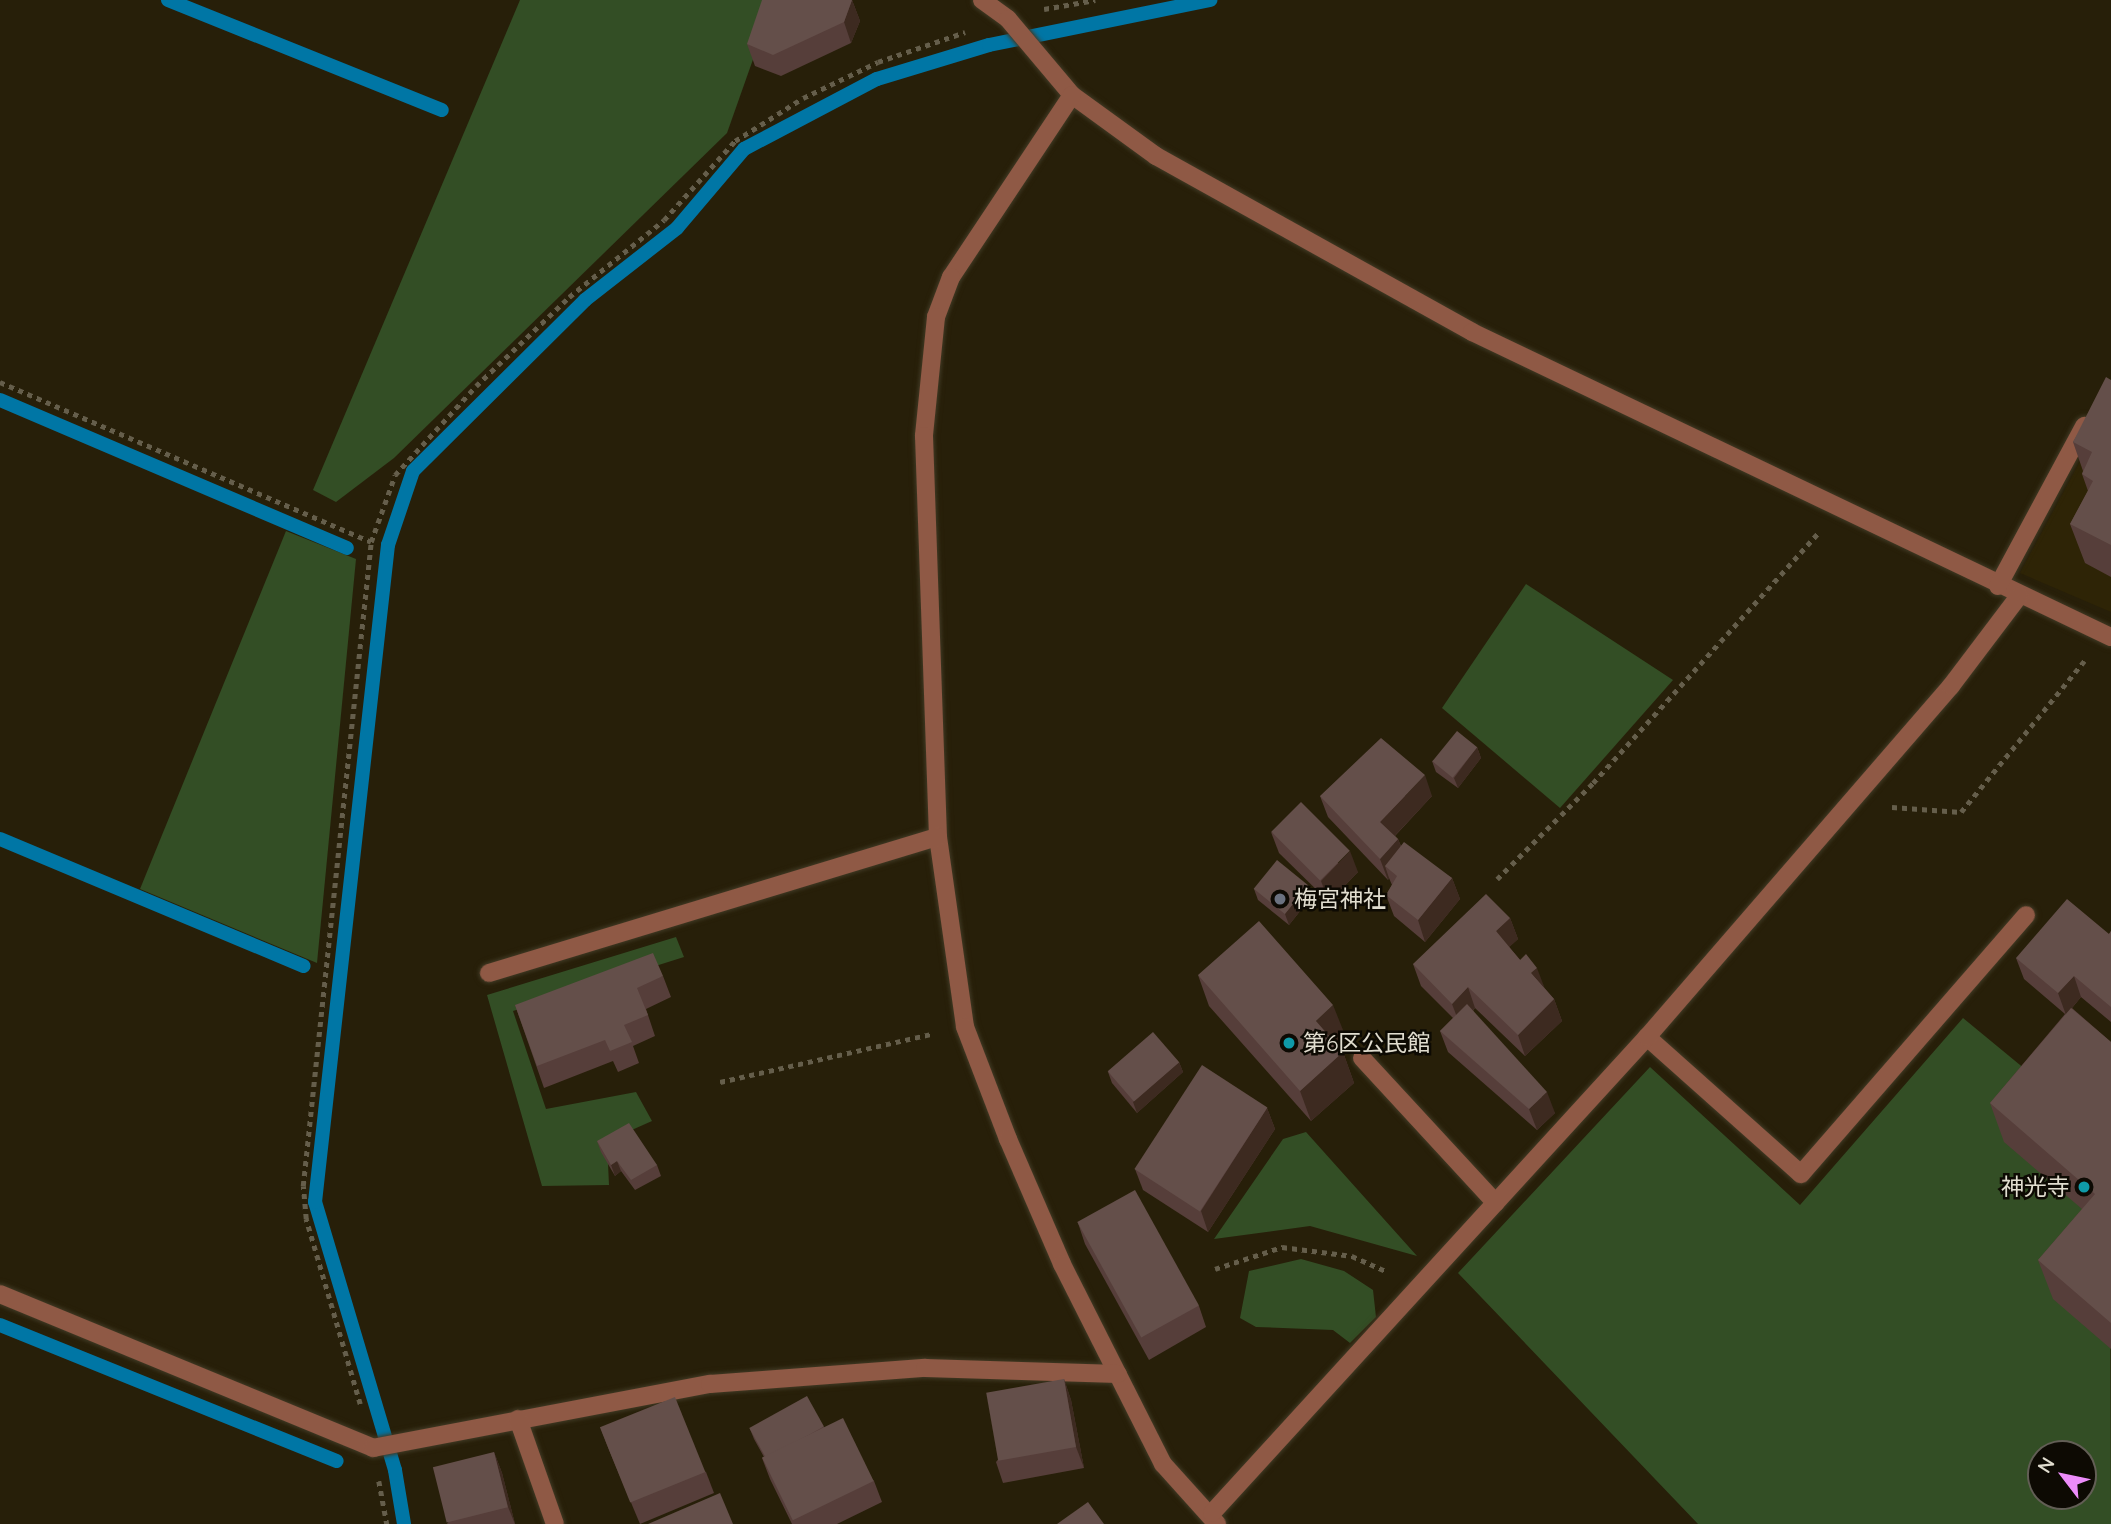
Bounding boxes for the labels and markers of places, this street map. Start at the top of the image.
place label: 梅宮神社 [1294,885,1386,913]
marker: 梅宮神社 [1272,891,1288,907]
place label: 第6区公民館 [1303,1029,1430,1057]
marker: 第6区公民館 [1281,1035,1297,1051]
place label: 神光寺 [2001,1173,2070,1201]
marker: 神光寺 [2076,1179,2092,1195]

